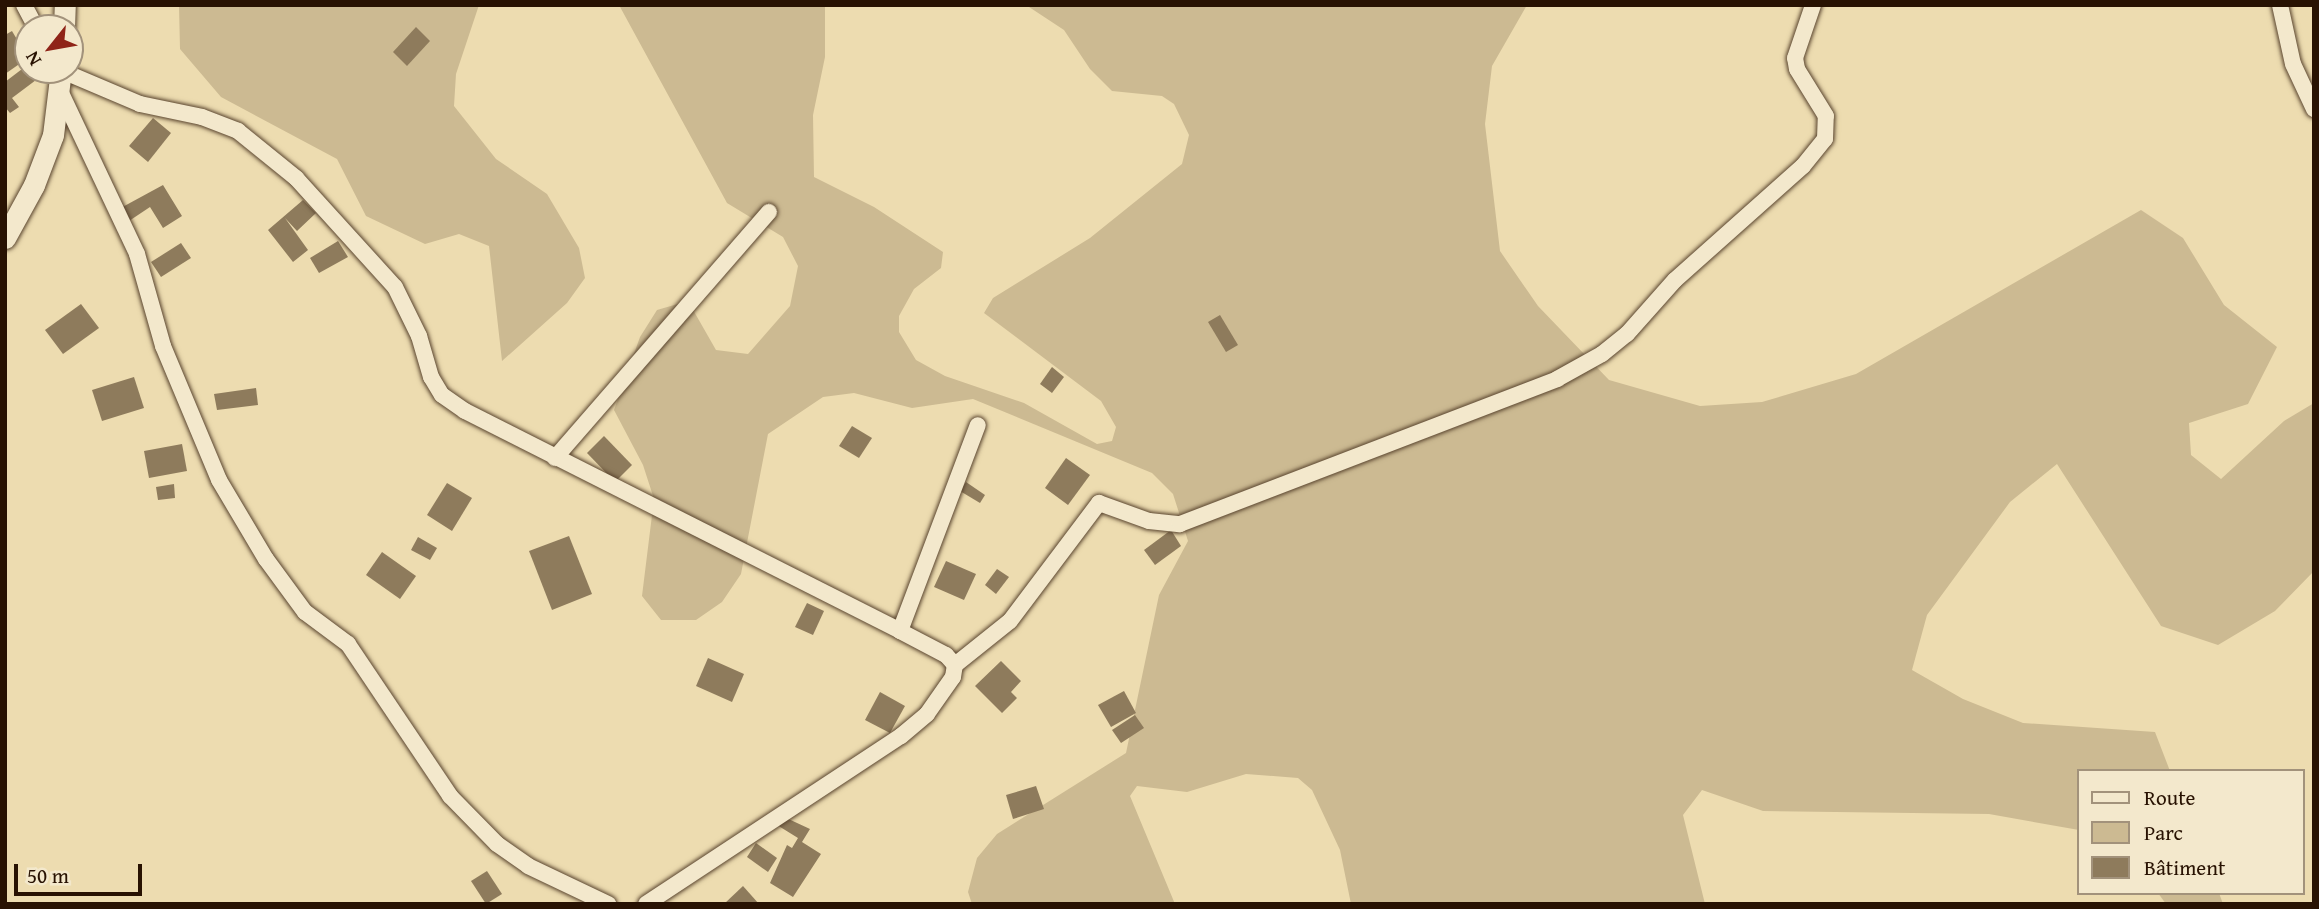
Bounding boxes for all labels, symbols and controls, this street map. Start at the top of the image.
north arrow [14,14,84,84]
text: N [17,46,48,71]
legend [2078,769,2305,895]
text: Route [2144,782,2195,813]
text: Parc [2144,817,2183,848]
scale bar [18,850,145,894]
text: Bâtiment [2144,852,2225,883]
text: 50 m [27,860,69,891]

